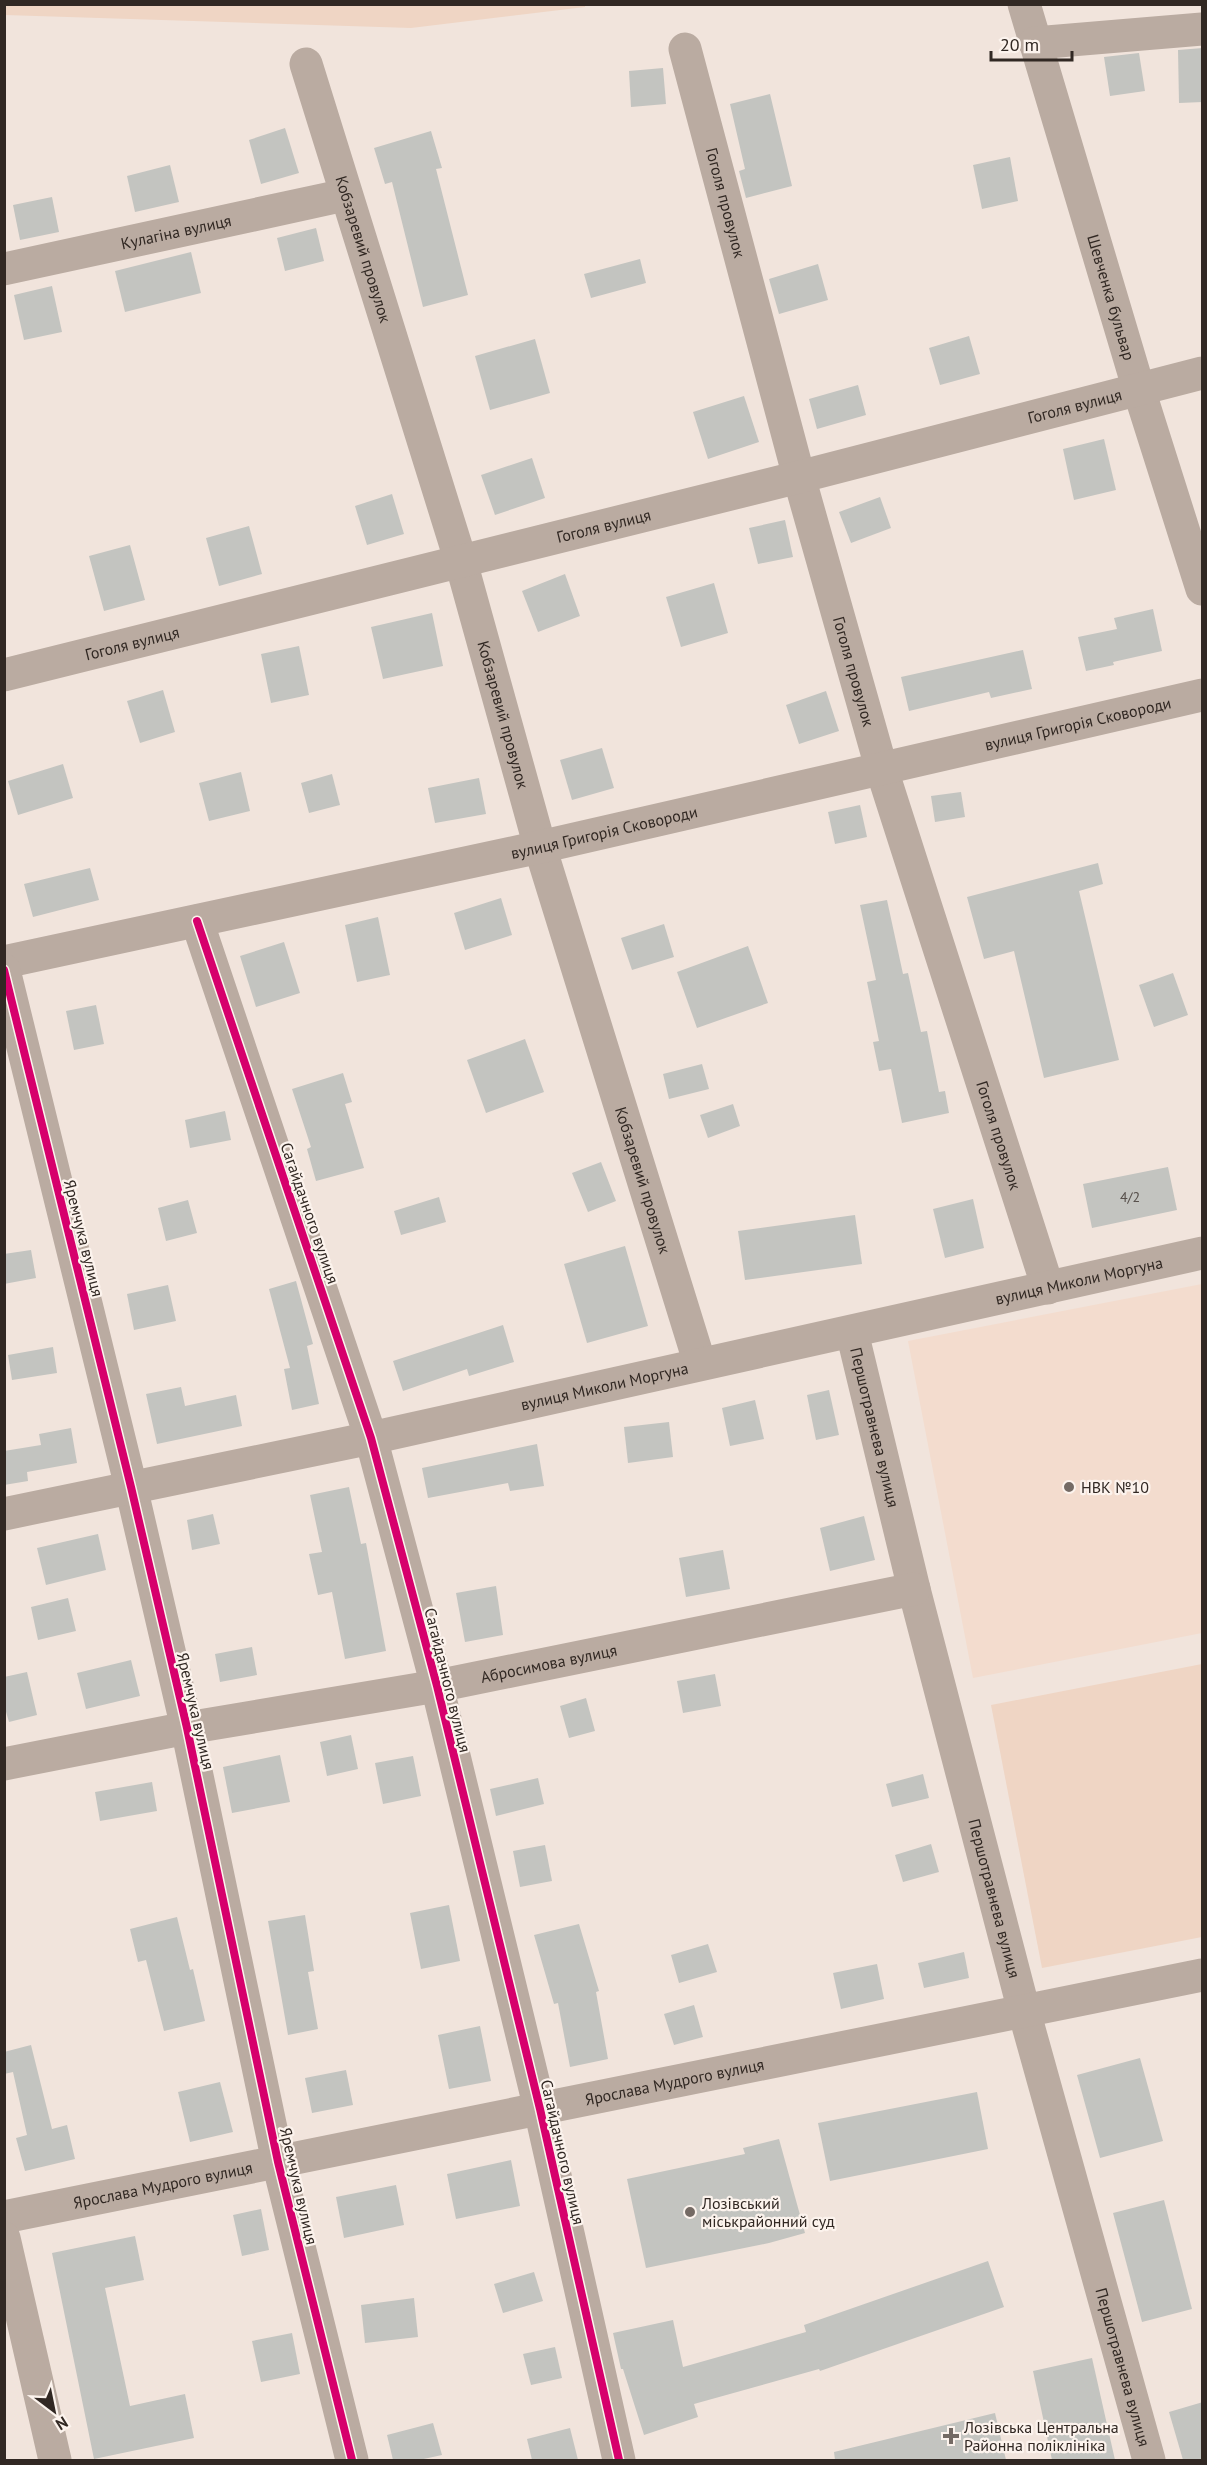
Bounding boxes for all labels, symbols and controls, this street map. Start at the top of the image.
scale bar [991,24,1072,62]
text: 20 m [1000,33,1039,56]
street label: Гоголя провулок [702,145,750,260]
street label: Кобзаревий провулок [331,173,396,325]
street label: Кулагіна вулиця [119,210,233,253]
street label: Шевченка бульвар [1083,232,1140,363]
street label: Гоголя вулиця [1026,384,1124,428]
street label: Гоголя вулиця [554,504,653,547]
street label: Гоголя провулок [829,614,879,729]
street label: Гоголя вулиця [83,622,181,664]
street label: Кобзаревий провулок [473,638,533,791]
street label: вулиця Григорія Сковороди [983,692,1173,755]
street label: вулиця Григорія Сковороди [509,801,699,863]
street label: Гоголя провулок [972,1078,1026,1193]
street label: Кобзаревий провулок [611,1104,675,1256]
street label: Сагайдачного вулиця [276,1140,344,1286]
street label: Яремчука вулиця [60,1177,108,1299]
house number: 4/2 [1120,1188,1140,1206]
street label: вулиця Миколи Моргуна [993,1252,1165,1309]
street label: Першотравнева вулиця [846,1345,904,1509]
street label: вулиця Миколи Моргуна [519,1358,690,1414]
place label: НВК №10 [1081,1477,1149,1497]
marker: НВК №10 [1062,1480,1076,1494]
street label: Сагайдачного вулиця [420,1606,476,1754]
street label: Абросимова вулиця [479,1640,619,1687]
street label: Яремчука вулиця [173,1650,219,1772]
street label: Першотравнева вулиця [964,1817,1025,1980]
street label: Ярослава Мудрого вулиця [583,2054,766,2109]
street label: Сагайдачного вулиця [537,2078,589,2226]
street label: Яремчука вулиця [276,2125,322,2247]
street label: Ярослава Мудрого вулиця [71,2157,254,2213]
place label: Лозівський міськрайонний суд [701,2193,835,2231]
marker: Лозівський міськрайонний суд [683,2205,697,2219]
street label: Першотравнева вулиця [1092,2285,1155,2449]
north arrow [24,2381,84,2441]
text: N [52,2412,72,2435]
place label: Лозівська Центральна Районна поліклініка [963,2417,1119,2455]
marker: Лозівська Центральна Районна поліклініка [942,2427,960,2445]

